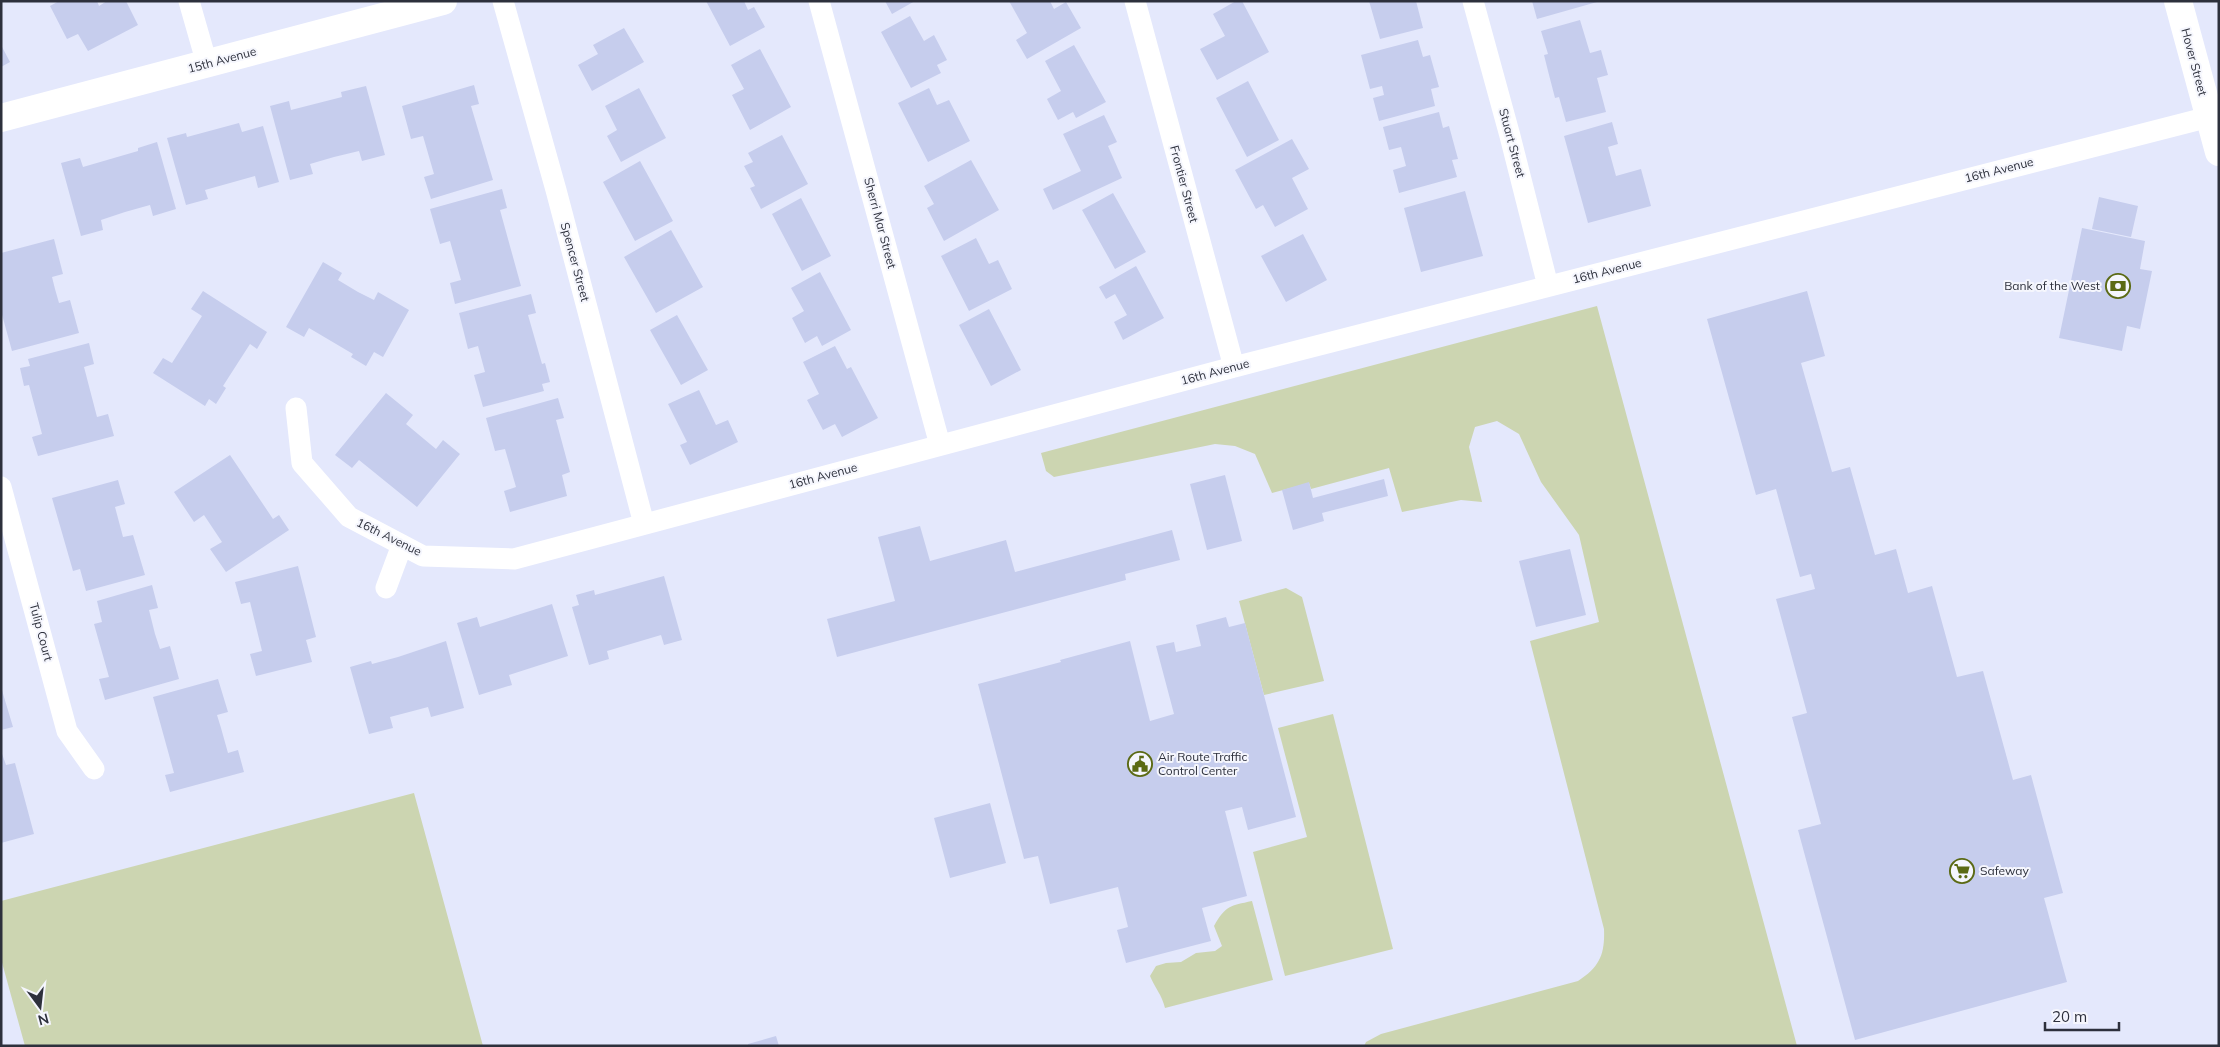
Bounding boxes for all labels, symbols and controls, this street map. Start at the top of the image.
street label: Hover Street [2178,26,2211,97]
street label: 15th Avenue [186,43,258,76]
street label: Stuart Street [1496,107,1529,179]
street label: Frontier Street [1167,144,1202,224]
street label: 16th Avenue [1963,154,2035,185]
street label: Sherri Mar Street [861,176,900,270]
street label: Spencer Street [558,221,593,303]
street label: 16th Avenue [1571,255,1643,286]
bank icon: Bank of the West [2105,273,2131,299]
place label: Bank of the West [2004,278,2100,293]
street label: 16th Avenue [1179,355,1251,388]
street label: 16th Avenue [787,459,859,492]
street label: 16th Avenue [354,514,424,559]
street label: Tulip Court [27,601,56,663]
place label: Air Route Traffic Control Center [1158,749,1247,778]
public building icon: Air Route Traffic Control Center [1127,751,1153,777]
supermarket icon: Safeway [1949,858,1975,884]
place label: Safeway [1980,863,2029,878]
north arrow [15,982,65,1032]
scale bar [2045,1000,2119,1032]
text: 20 m [2052,1007,2087,1026]
text: N [36,1009,51,1030]

